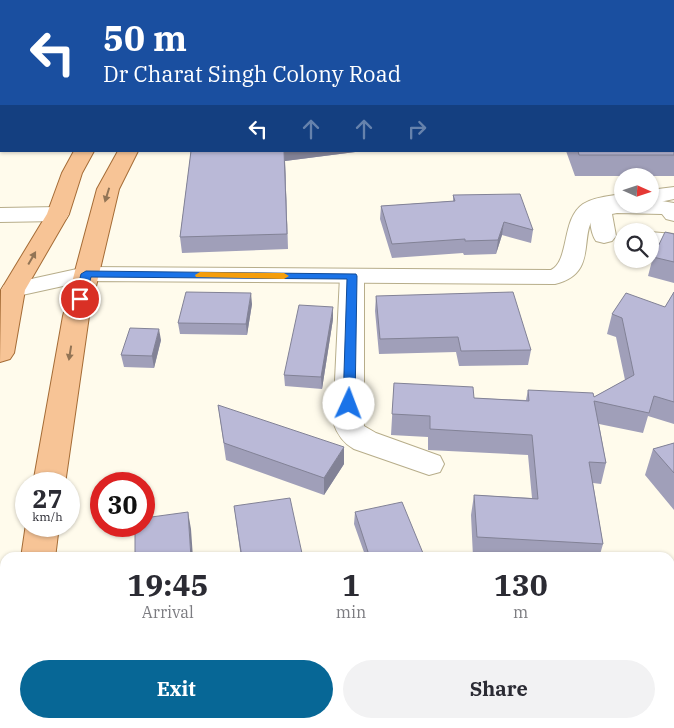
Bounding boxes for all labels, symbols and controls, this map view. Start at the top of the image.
text: 50 m [103,15,187,61]
icon: left [20,20,85,85]
text: Dr Charat Singh Colony Road [103,59,401,88]
icon: left [244,115,272,143]
icon: ahead [297,115,325,143]
icon: ahead [350,115,378,143]
icon: right [403,115,431,143]
north arrow [614,168,659,212]
map controls [614,168,659,268]
one-way arrow [102,187,110,202]
button: search [614,223,659,268]
one-way arrow [27,252,36,265]
pin [59,278,101,320]
icon: arrive [66,285,94,313]
one-way arrow [65,345,73,361]
position arrow [322,377,374,429]
speed limit sign: 30 [90,472,155,537]
text: 27 [32,482,63,515]
text: km/h [32,509,63,524]
text: 19:45 [127,565,208,604]
text: 1 [342,565,360,604]
text: 130 [494,565,548,604]
text: Arrival [142,602,194,622]
text: min [336,602,366,622]
text: m [513,602,528,622]
button: Exit [20,660,333,718]
button: Share [343,660,655,718]

